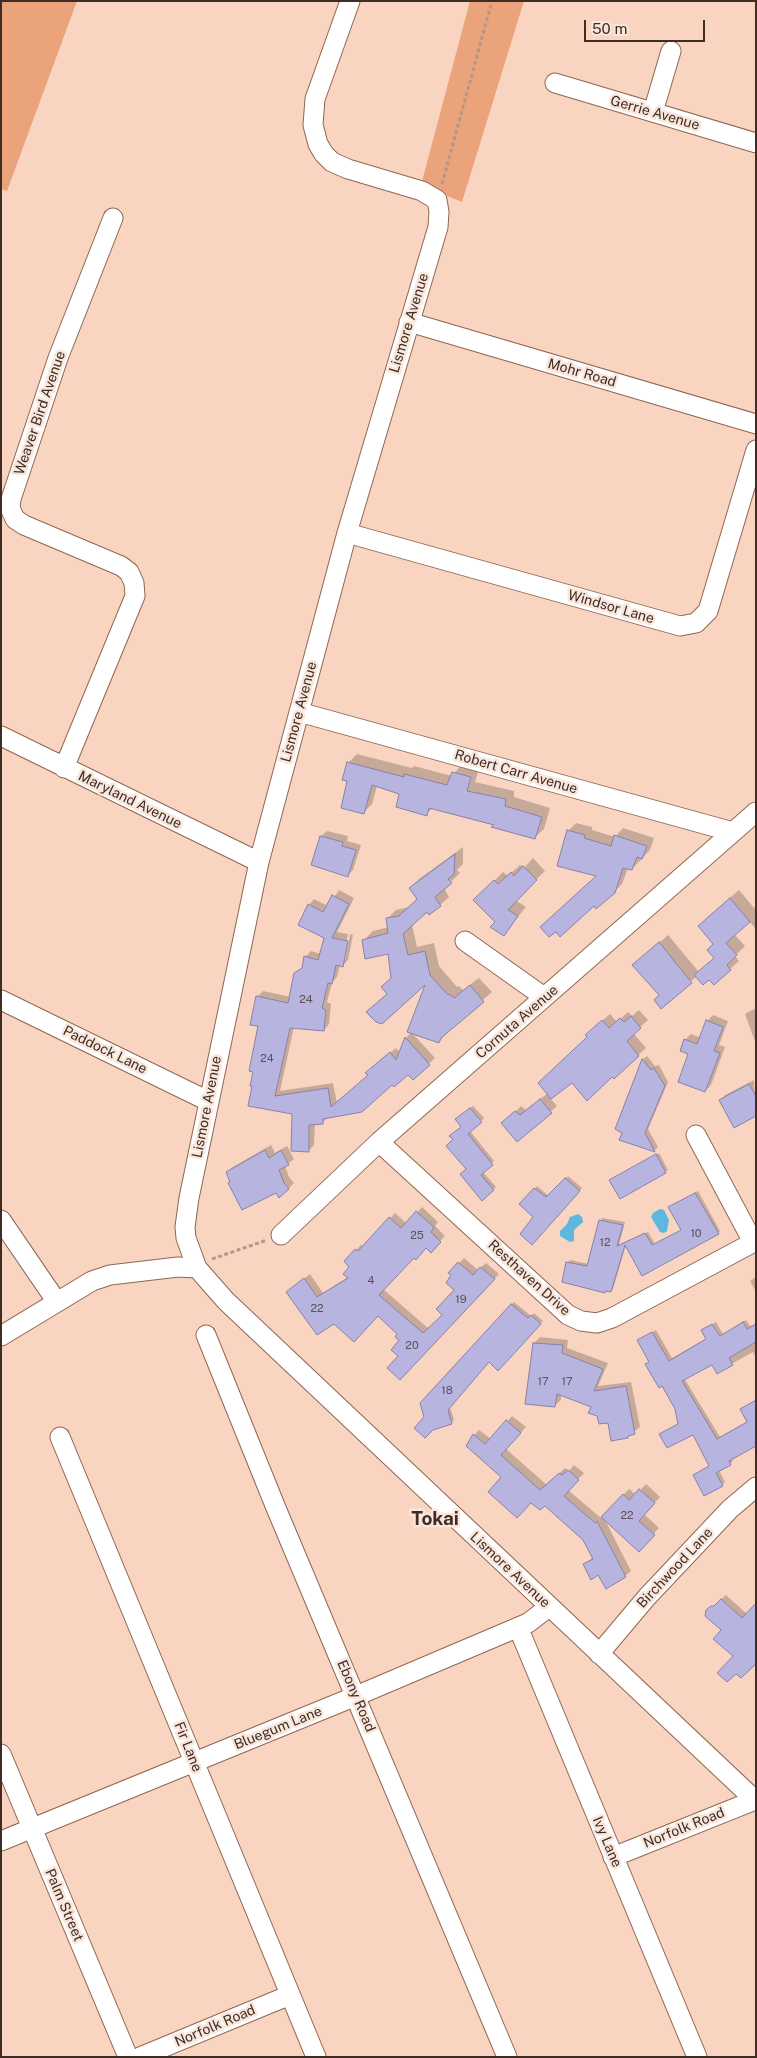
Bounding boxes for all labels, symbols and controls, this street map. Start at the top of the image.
scale bar [587,10,708,42]
text: 50 m [592,20,627,37]
street label: Gerrie Avenue [608,92,702,134]
street label: Lismore Avenue [386,271,432,375]
street label: Weaver Bird Avenue [11,349,69,477]
street label: Mohr Road [546,355,618,391]
street label: Windsor Lane [566,587,656,627]
street label: Lismore Avenue [278,660,320,764]
street label: Robert Carr Avenue [453,746,579,798]
street label: Maryland Avenue [76,768,184,832]
street label: Cornuta Avenue [472,982,562,1062]
house number: 24 [299,993,313,1007]
street label: Paddock Lane [60,1022,150,1078]
house number: 24 [260,1052,274,1066]
street label: Lismore Avenue [189,1055,225,1159]
house number: 10 [690,1227,702,1241]
house number: 25 [410,1229,424,1243]
house number: 12 [599,1236,611,1250]
street label: Resthaven Drive [484,1237,574,1319]
house number: 4 [368,1274,374,1288]
house number: 19 [455,1293,467,1307]
house number: 22 [310,1302,324,1316]
house number: 20 [405,1339,419,1353]
house number: 17 [537,1375,549,1389]
house number: 17 [561,1375,573,1389]
house number: 18 [441,1384,453,1398]
district label: Tokai [411,1508,459,1530]
house number: 22 [620,1509,634,1523]
street label: Birchwood Lane [634,1524,716,1612]
street label: Lismore Avenue [466,1529,554,1611]
street label: Ebony Road [333,1657,379,1735]
street label: Bluegum Lane [232,1703,324,1753]
street label: Fir Lane [170,1720,206,1774]
street label: Norfolk Road [641,1804,727,1852]
street label: Ivy Lane [589,1814,625,1870]
street label: Palm Street [41,1866,87,1944]
street label: Norfolk Road [172,2001,258,2051]

